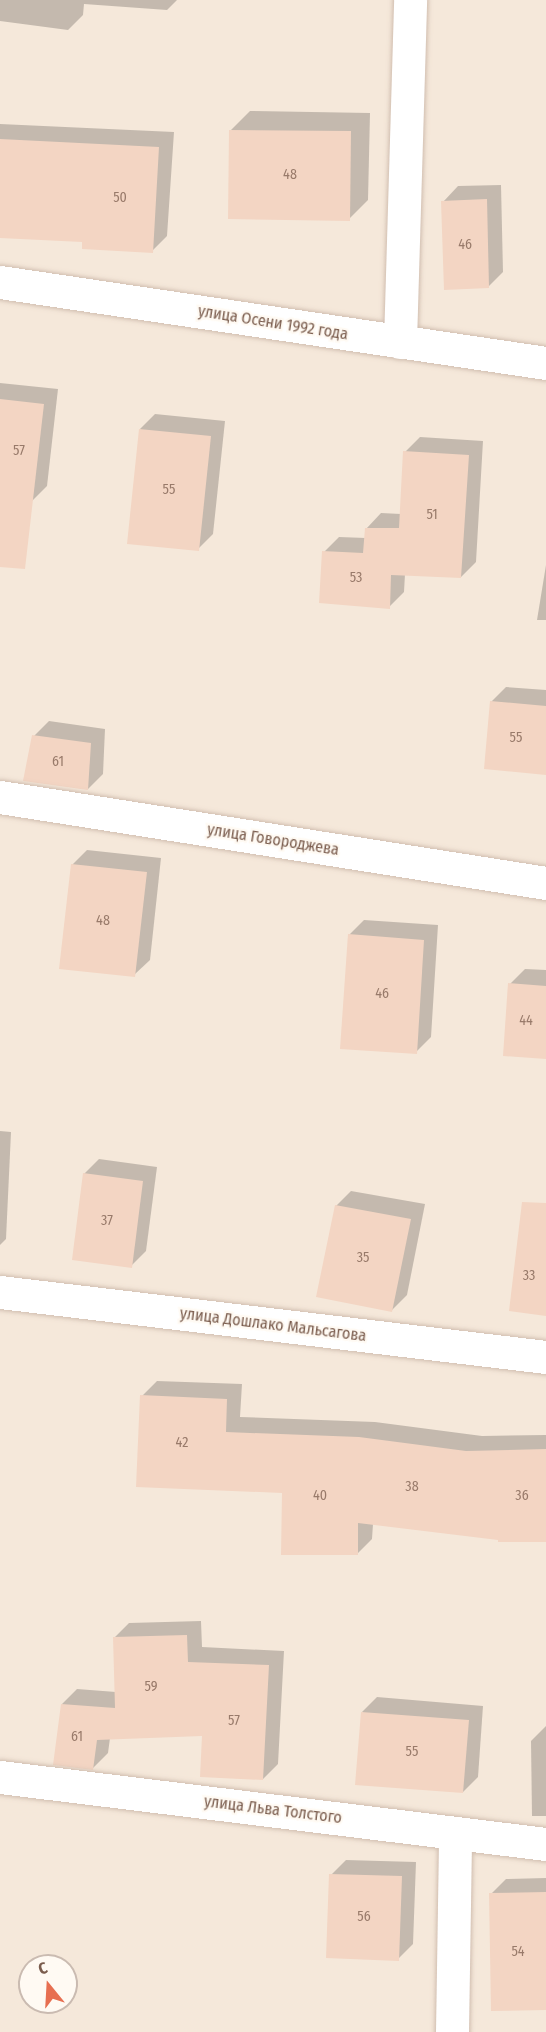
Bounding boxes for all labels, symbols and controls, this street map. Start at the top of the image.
house number: 48 [283,167,297,183]
house number: 50 [113,190,127,206]
house number: 46 [458,237,472,253]
street label: улица Осени 1992 года [197,302,349,344]
house number: 57 [13,443,25,459]
house number: 55 [163,482,175,498]
house number: 51 [426,507,438,523]
house number: 53 [350,570,362,586]
house number: 55 [510,730,522,746]
house number: 61 [52,754,64,770]
street label: улица Говороджева [206,820,340,860]
house number: 48 [96,913,110,929]
house number: 46 [375,986,389,1002]
house number: 44 [519,1013,533,1029]
house number: 37 [101,1213,113,1229]
house number: 35 [357,1250,369,1266]
house number: 33 [523,1268,535,1284]
street label: улица Дошлако Мальсагова [179,1304,367,1346]
house number: 42 [176,1435,188,1451]
house number: 38 [405,1479,419,1495]
house number: 40 [313,1488,327,1504]
house number: 36 [515,1488,529,1504]
house number: 59 [144,1679,158,1695]
house number: 57 [228,1713,240,1729]
house number: 61 [71,1729,83,1745]
house number: 55 [406,1744,418,1760]
street label: улица Льва Толстого [203,1792,343,1828]
house number: 56 [357,1909,371,1925]
house number: 54 [511,1944,525,1960]
north arrow [18,1954,78,2014]
text: С [36,1958,50,1979]

